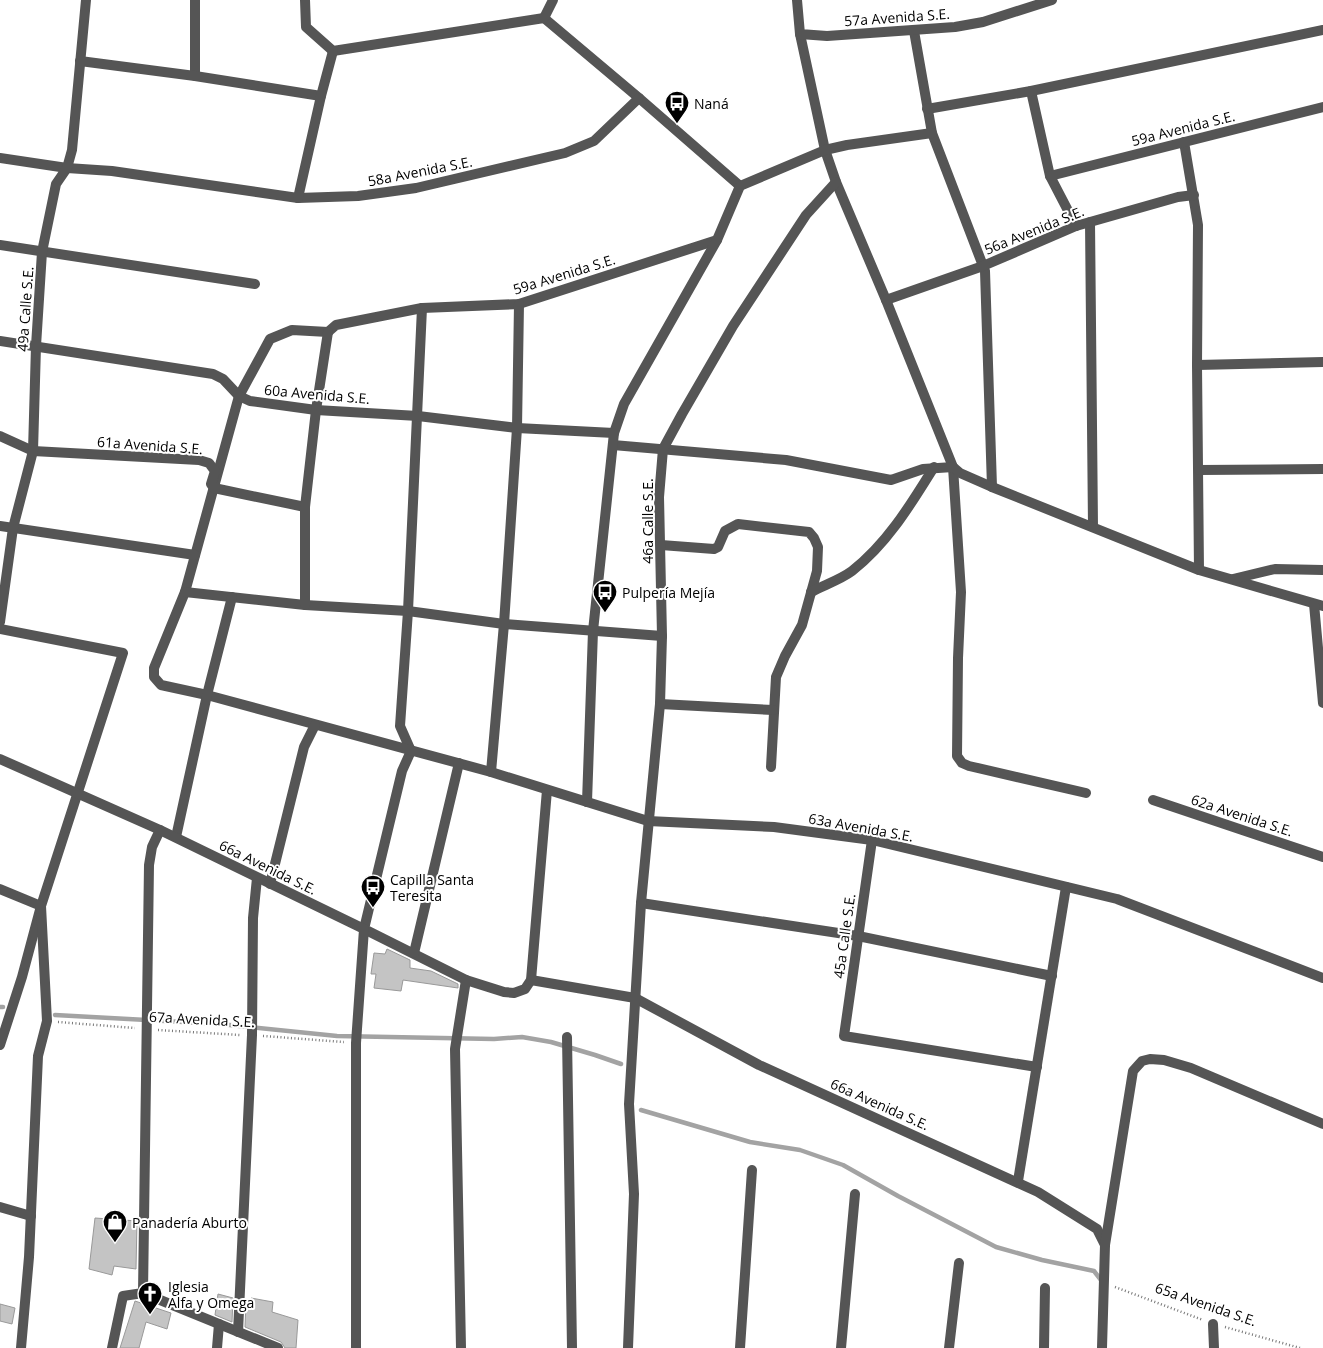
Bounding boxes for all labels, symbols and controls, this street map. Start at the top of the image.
street label: 57a Avenida S.E. [843,4,951,30]
bus stop icon: Naná [664,90,690,124]
place label: Naná [694,94,729,113]
street label: 59a Avenida S.E. [1129,106,1237,150]
street label: 58a Avenida S.E. [366,152,474,190]
street label: 56a Avenida S.E. [981,201,1087,259]
street label: 59a Avenida S.E. [511,249,617,299]
street label: 49a Calle S.E. [13,266,37,352]
street label: 60a Avenida S.E. [263,380,371,408]
street label: 61a Avenida S.E. [96,432,204,458]
street label: 46a Calle S.E. [638,478,657,564]
bus stop icon: Pulpería Mejía [592,579,618,613]
place label: Pulpería Mejía [622,583,715,602]
street label: 62a Avenida S.E. [1189,790,1295,840]
street label: 63a Avenida S.E. [807,808,915,846]
street label: 66a Avenida S.E. [216,835,320,899]
place label: Capilla Santa Teresita [390,870,474,905]
bus stop icon: Capilla Santa Teresita [360,874,386,908]
street label: 45a Calle S.E. [829,892,859,980]
street label: 67a Avenida S.E. [149,1007,255,1031]
street label: 66a Avenida S.E. [828,1074,932,1134]
shop icon: Panadería Aburto [102,1209,128,1243]
place label: Panadería Aburto [132,1213,247,1232]
place label: Iglesia Alfa y Omega [168,1277,254,1312]
street label: 65a Avenida S.E. [1153,1278,1259,1330]
church icon: Iglesia Alfa y Omega [137,1281,163,1315]

